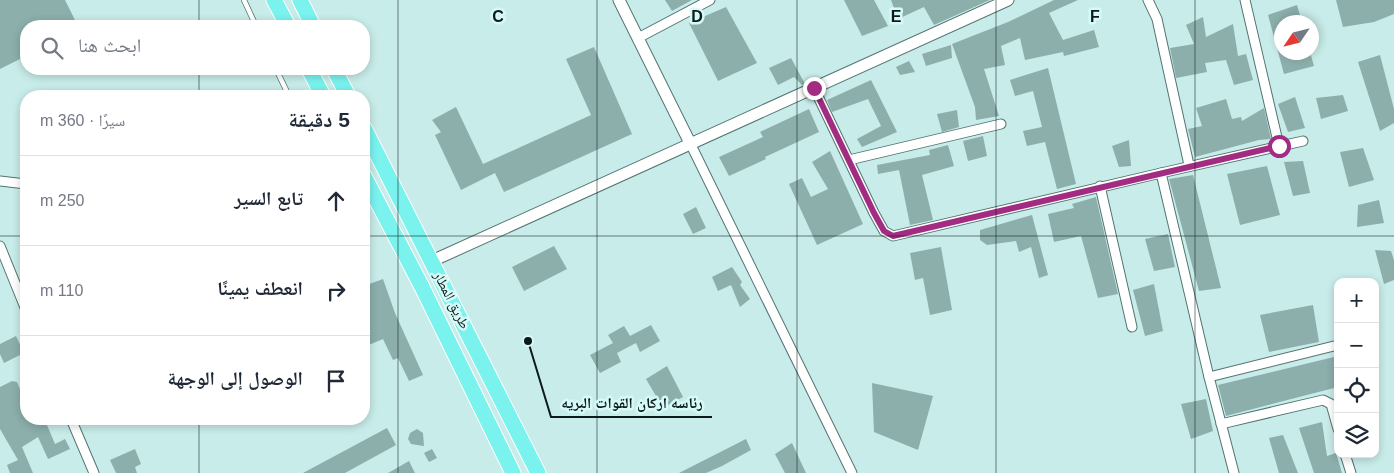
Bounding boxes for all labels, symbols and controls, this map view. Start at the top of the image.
text: C [492,8,504,25]
text: D [691,8,703,25]
text: E [891,8,902,25]
text: F [1090,8,1100,25]
north arrow [1274,15,1319,60]
search box [20,20,370,75]
icon: search [38,34,66,62]
text: ابحث هنا [78,35,141,56]
route end [803,77,826,100]
text: 5 دقيقة [288,108,350,131]
text: سيرًا · 360 m [40,112,125,129]
route start [1268,135,1291,158]
icon: ahead [322,187,350,215]
text: تابع السير [234,188,303,209]
text: 250 m [40,192,84,209]
street label: طريق المطار [428,268,473,332]
icon: right [322,277,350,305]
text: انعطف يمينًا [217,278,303,299]
map controls [1334,278,1379,458]
button: + [1334,278,1379,323]
text: 110 m [40,282,83,299]
button: − [1334,323,1379,368]
icon: arrive [322,367,350,395]
text: الوصول إلى الوجهة [167,368,303,389]
button: locate [1334,368,1379,413]
callout: رئاسه اركان القوات البريه [551,387,712,417]
text: رئاسه اركان القوات البريه [561,394,703,412]
button: layers [1334,413,1379,458]

